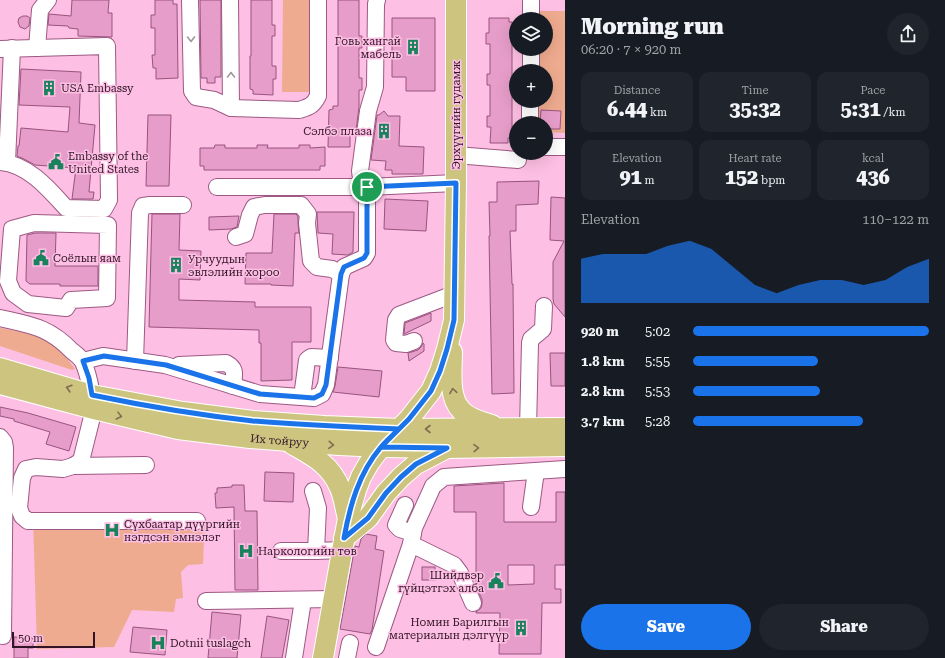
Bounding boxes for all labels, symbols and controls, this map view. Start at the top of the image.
map controls [509,12,553,160]
button: layers [509,12,553,56]
button: share [887,13,929,55]
text: Morning run [581,14,724,39]
place label: Гoвь хангай мабель [335,35,401,61]
one-way arrow [187,36,195,42]
building icon: Гoвь хангай мабель [404,38,422,56]
text: 06:20 · 7 × 920 m [581,42,681,57]
street label: Эрхүүгийн гудамж [450,60,463,170]
button: + [509,64,553,108]
one-way arrow [227,72,235,78]
building icon: USA Embassy [40,79,58,97]
place label: USA Embassy [61,82,134,95]
text: Distance [614,84,660,97]
text: Time [742,84,768,97]
text: Pace [861,84,885,97]
text: 6.44 [607,97,647,121]
text: 35:32 [729,97,781,121]
text: 5:31 [840,97,881,121]
text: km [647,106,667,119]
text: /km [881,106,906,119]
button: − [509,116,553,160]
building icon: Сэлбэ плаза [375,122,393,140]
place label: Сэлбэ плаза [303,125,372,138]
place label: Embassy of the United States [68,150,148,176]
text: Elevation [612,152,662,165]
text: Heart rate [729,152,781,165]
text: kcal [862,152,884,165]
public building icon: Embassy of the United States [47,153,65,171]
text: 91 [619,165,642,189]
text: 152 [725,165,758,189]
text: 436 [856,165,890,189]
pin [350,170,384,204]
text: m [642,174,655,187]
text: bpm [758,174,785,187]
icon: arrive [356,176,378,198]
text: Elevation [581,212,640,227]
text: 110–122 m [862,212,929,227]
public building icon: Соёлын яам [32,249,50,267]
place label: Соёлын яам [53,252,121,265]
place label: Урчуудын эвлэлийн хороо [188,253,280,279]
building icon: Урчуудын эвлэлийн хороо [167,256,185,274]
text: 920 m [581,324,619,339]
text: 5:02 [645,324,670,339]
text: 1.8 km [581,354,624,369]
text: 5:55 [645,354,670,369]
one-way arrow [66,384,73,393]
text: 2.8 km [581,384,624,399]
text: 5:53 [645,384,670,399]
one-way arrow [449,388,458,394]
one-way arrow [116,411,122,419]
text: 3.7 km [581,414,624,429]
text: 5:28 [645,414,670,429]
one-way arrow [425,425,431,433]
street label: Их тойруу [250,432,310,449]
one-way arrow [328,440,334,449]
one-way arrow [473,444,479,452]
place label: Сүхбаатар дүүргийн нэгдсэн эмнэлэг [124,518,240,544]
hospital icon: Сүхбаатар дүүргийн нэгдсэн эмнэлэг [103,521,121,539]
hospital icon: Наркологийн төв [237,542,255,560]
place label: Наркологийн төв [258,545,357,558]
place label: Шийдвэр гүйцэтгэх алба [398,569,484,595]
public building icon: Шийдвэр гүйцэтгэх алба [487,572,505,590]
button: Save [581,604,751,650]
button: Share [759,604,929,650]
place label: Номин Барилгын материалын дэлгүүр [389,616,509,642]
building icon: Номин Барилгын материалын дэлгүүр [512,619,530,637]
scale bar [12,630,95,649]
text: 50 m [18,632,43,645]
hospital icon: Dotnii tuslagch [149,634,167,652]
place label: Dotnii tuslagch [170,637,251,650]

